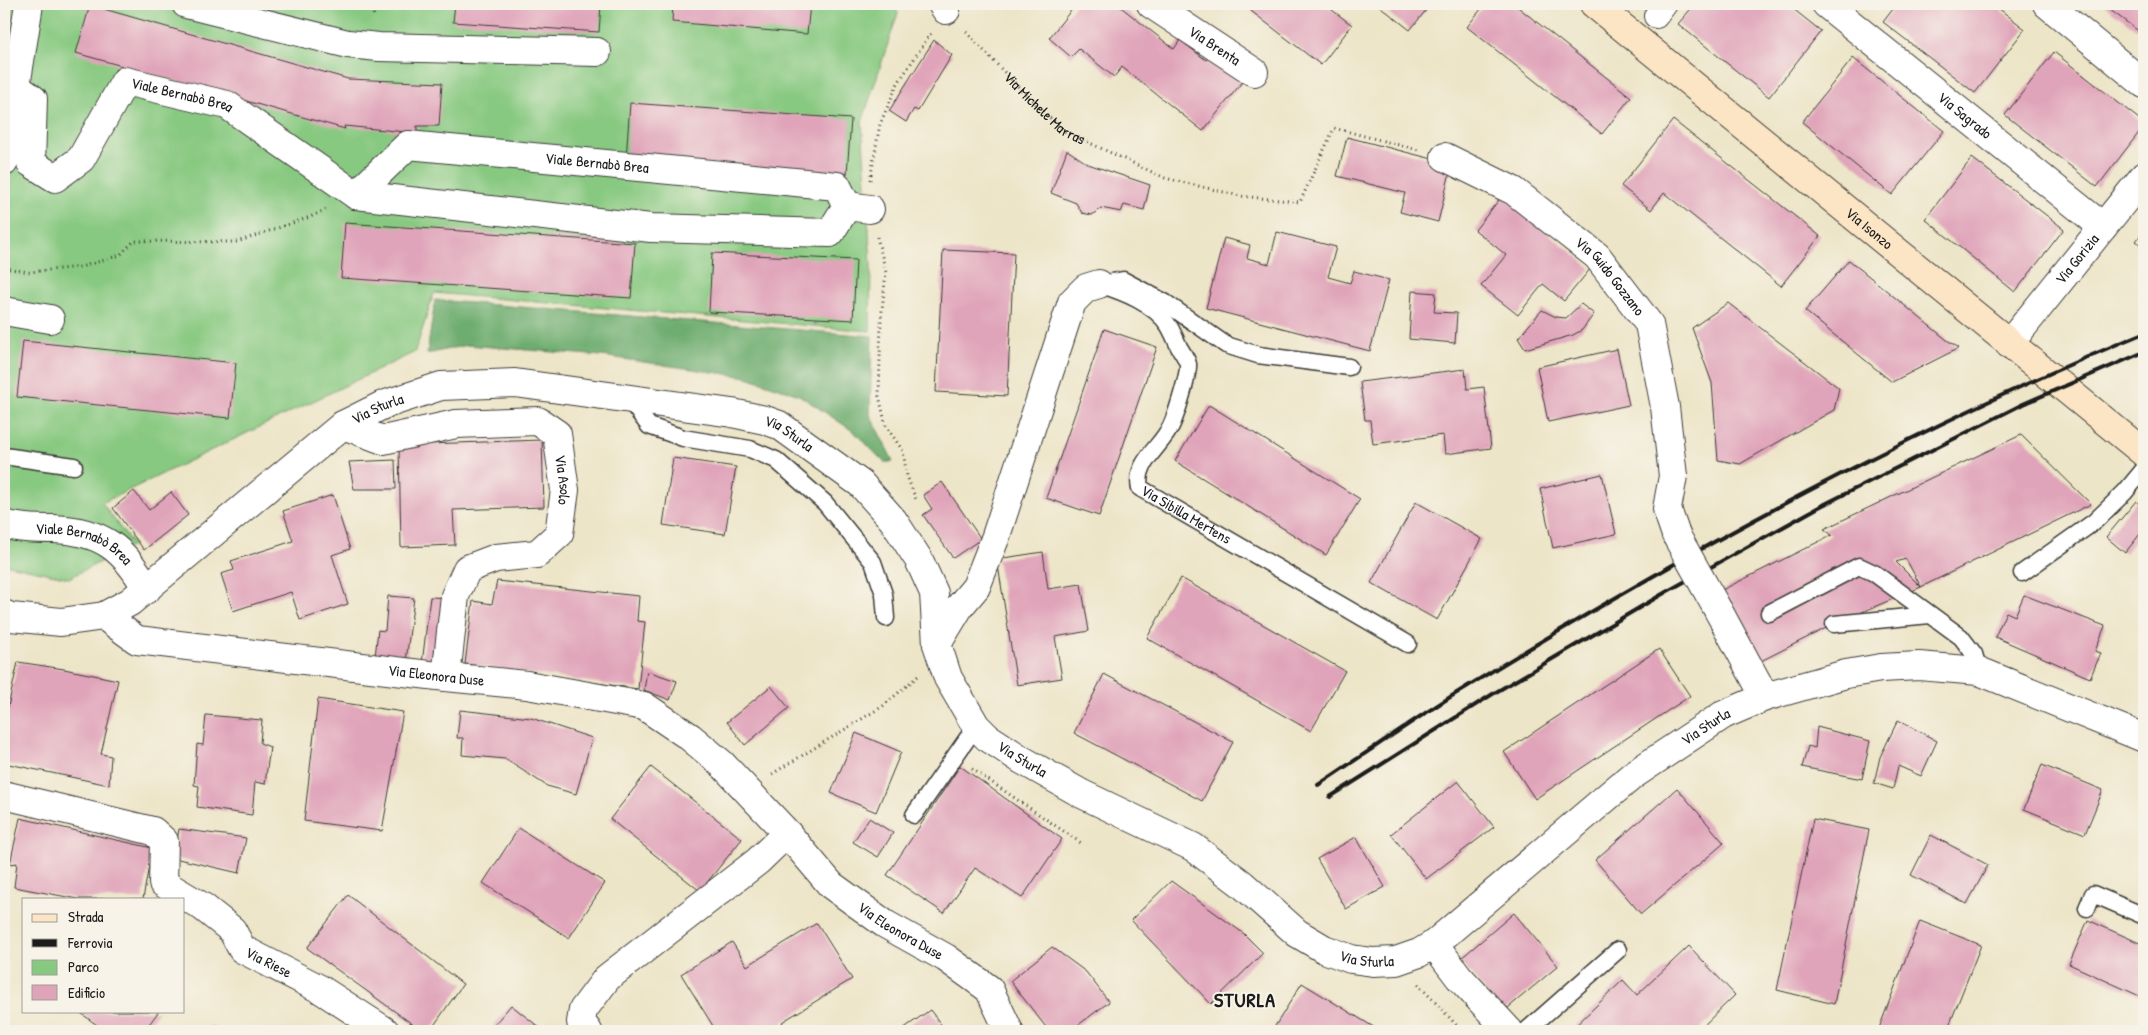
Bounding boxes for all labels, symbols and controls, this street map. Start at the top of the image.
street label: Via Brenta [1185,21,1245,70]
street label: Via Michele Marras [999,67,1089,150]
street label: Viale Bernabò Brea [129,72,238,117]
street label: Via Sagrado [1933,87,1997,144]
street label: Viale Bernabò Brea [544,147,650,178]
street label: Via Isonzo [1841,202,1898,254]
street label: Via Gorizia [2050,229,2104,288]
street label: Via Guido Gozzano [1571,232,1650,320]
street label: Via Sturla [348,388,406,429]
street label: Via Sturla [762,410,818,457]
street label: Via Asolo [550,454,576,506]
street label: Via Sibilla Mertens [1137,480,1235,549]
street label: Viale Bernabò Brea [35,518,138,569]
street label: Via Eleonora Duse [387,659,485,691]
street label: Via Sturla [1677,702,1733,750]
street label: Via Sturla [993,736,1051,782]
street label: Via Eleonora Duse [854,897,947,964]
legend [22,898,185,1012]
text: Strada [68,906,104,927]
text: Ferrovia [67,932,113,953]
street label: Via Riese [242,942,295,983]
street label: Via Sturla [1336,945,1394,972]
text: Parco [68,956,99,977]
text: Edificio [68,982,105,1003]
district label: STURLA [1214,986,1276,1013]

